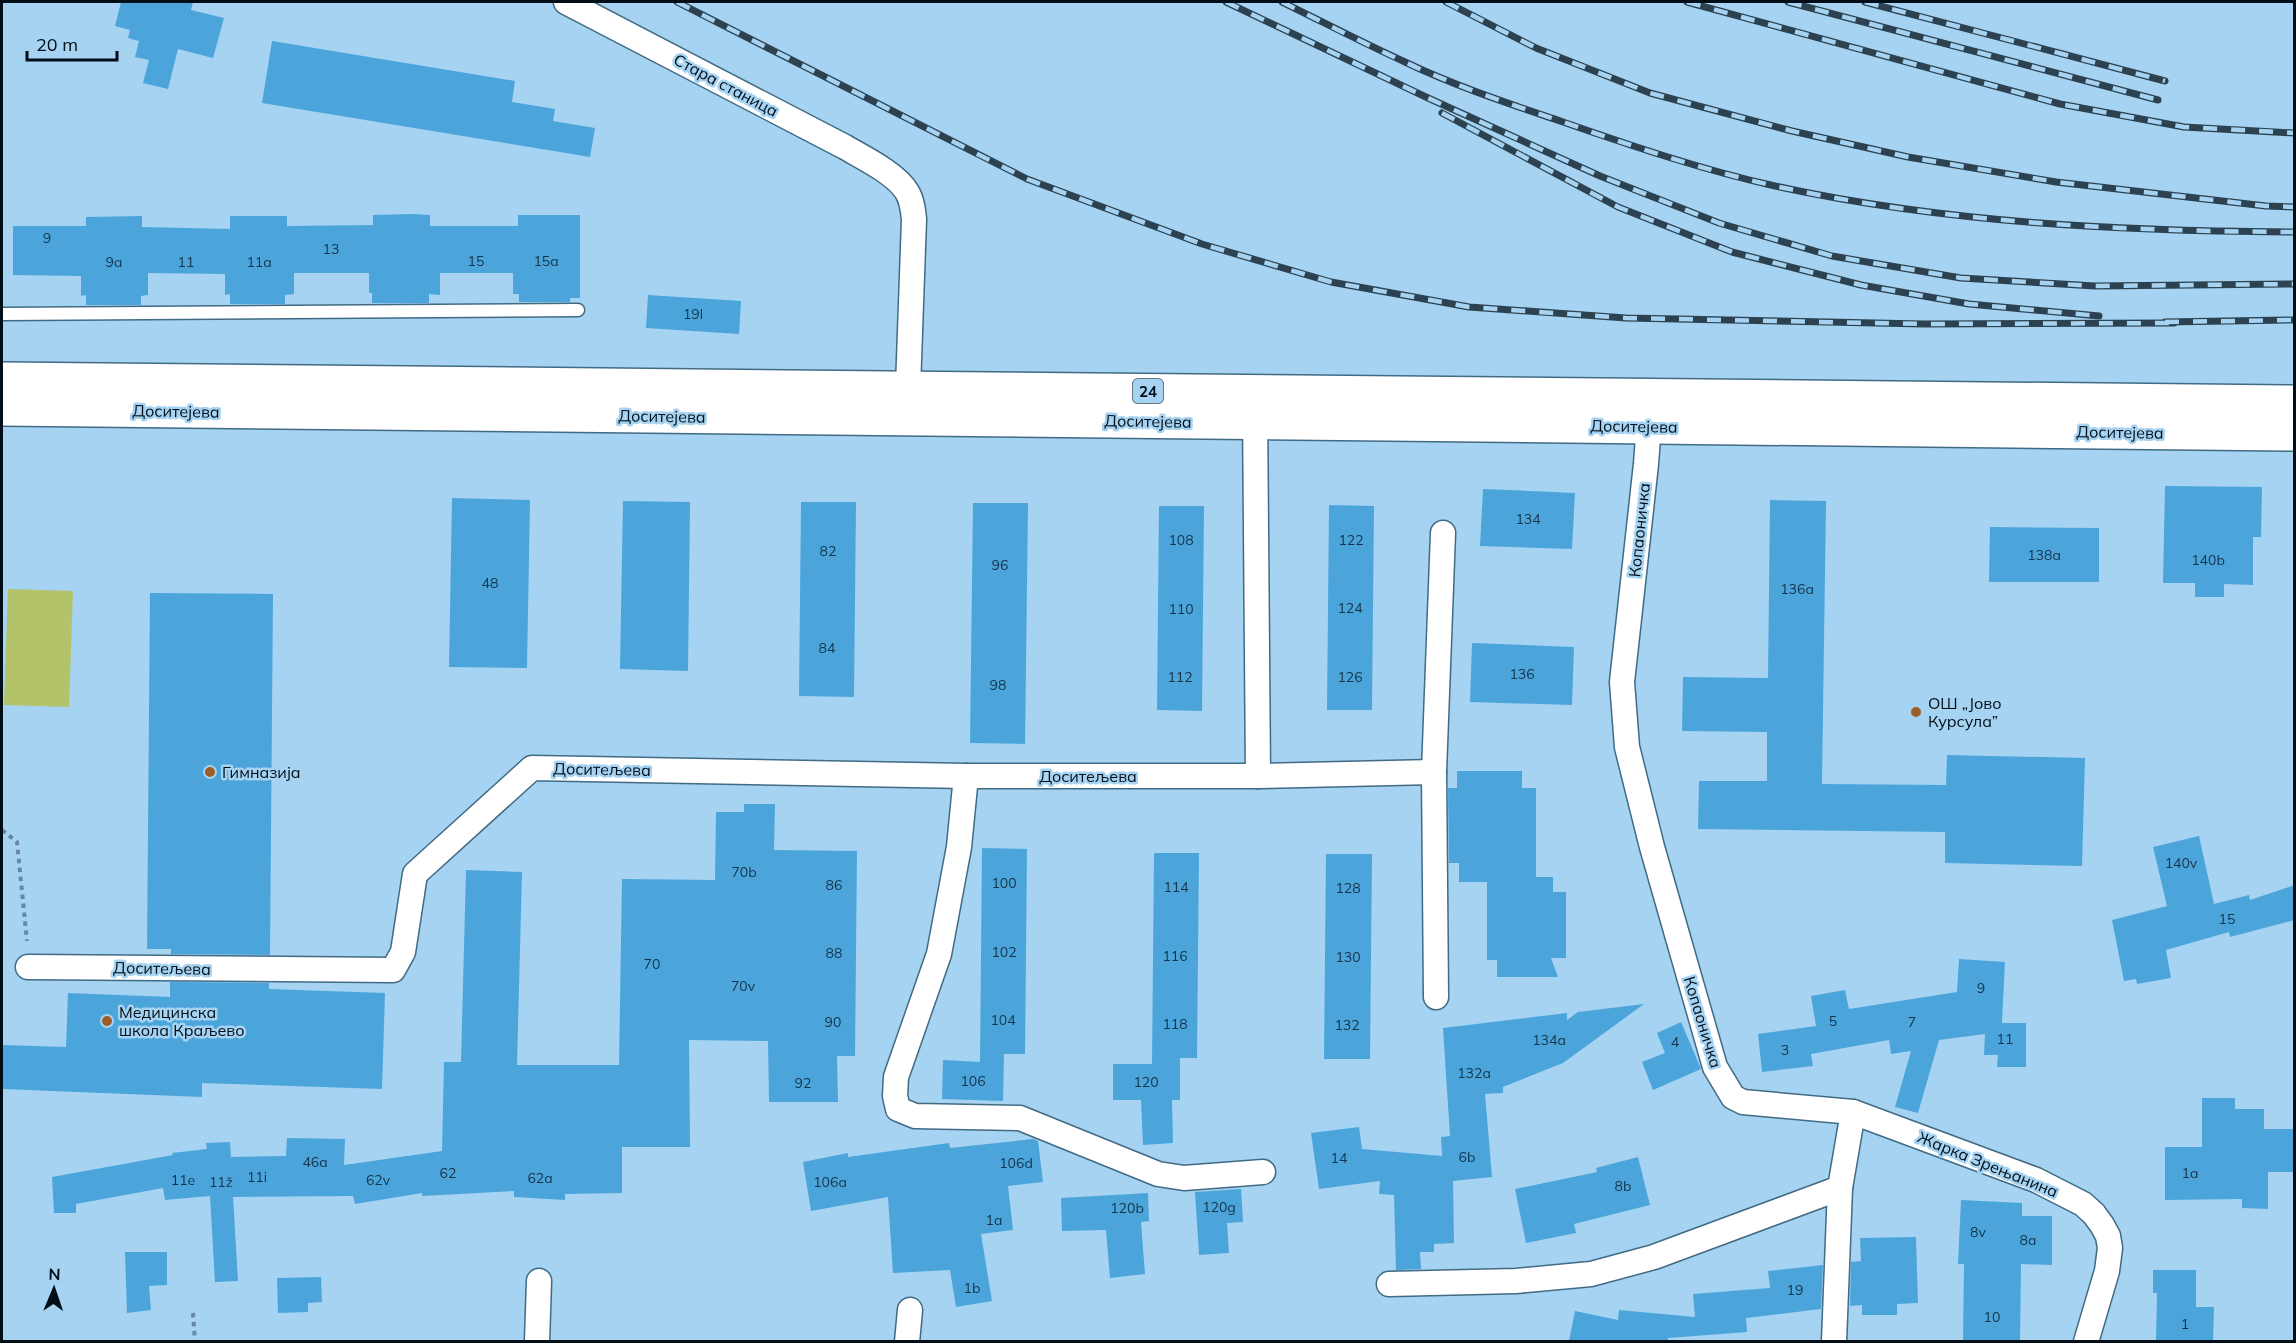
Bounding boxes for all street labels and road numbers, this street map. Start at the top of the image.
street label: Стара станица [670,49,782,121]
road number: 24 [1133,379,1163,403]
street label: Доситејева [132,400,220,422]
street label: Доситејева [618,405,706,427]
street label: Доситејева [1104,410,1192,432]
street label: Доситејева [1590,415,1678,437]
street label: Доситејева [2076,421,2164,443]
street label: Копаоничка [1624,482,1654,578]
street label: Доситељева [553,758,651,780]
street label: Доситељева [1039,766,1137,786]
street label: Доситељева [113,957,211,979]
street label: Копаоничка [1680,974,1726,1070]
street label: Жарка Зрењанина [1915,1127,2061,1201]

